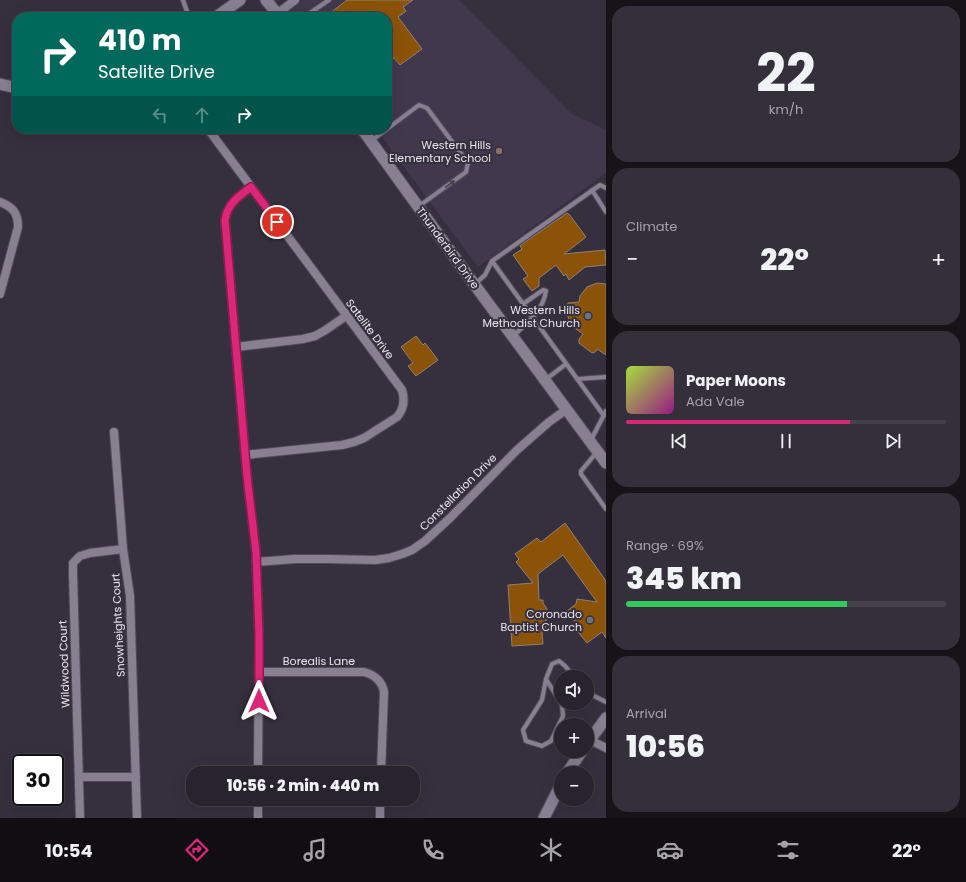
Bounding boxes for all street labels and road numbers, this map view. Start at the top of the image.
street label: Thunderbird Drive [413,204,483,292]
street label: Satelite Drive [342,296,398,362]
street label: Constellation Drive [416,450,500,534]
street label: Snowheights Court [107,573,129,677]
street label: Wildwood Court [54,620,74,708]
street label: Borealis Lane [283,653,355,669]

